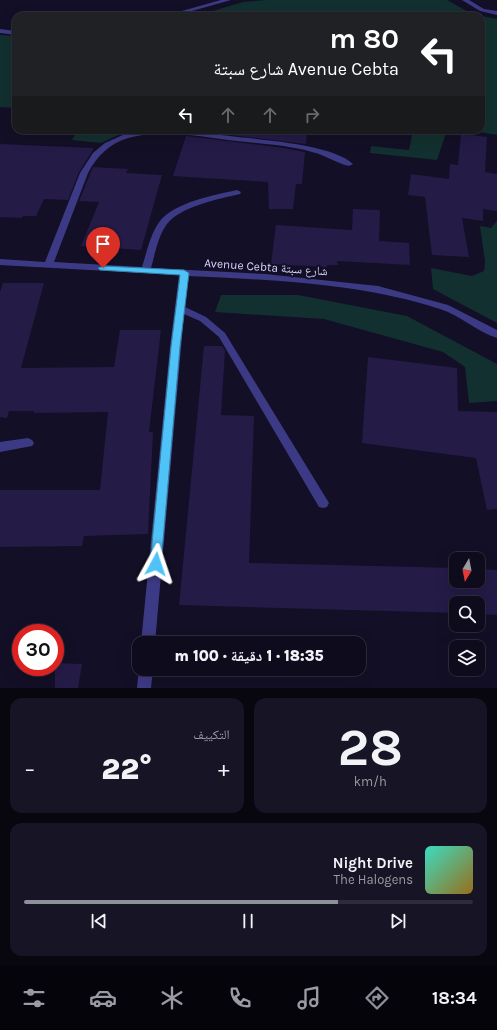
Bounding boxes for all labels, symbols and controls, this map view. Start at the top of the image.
text: 80 m [330,22,399,55]
icon: left [413,28,465,80]
text: Avenue Cebta شارع سبتة [213,58,399,80]
icon: left [175,104,197,126]
icon: ahead [217,104,239,126]
icon: ahead [259,104,281,126]
icon: right [301,104,323,126]
pin [86,227,120,268]
icon: arrive [92,233,114,255]
street label: Avenue Cebta شارع سبتة [204,256,328,279]
position arrow [135,543,177,585]
north arrow [449,552,485,588]
map controls [449,552,485,676]
button: search [449,596,485,632]
speed limit sign: 30 [12,624,64,676]
button: layers [449,640,485,676]
text: 18:35 · 1 دقيقة · 100 m [174,647,324,665]
text: 28 [338,717,403,778]
text: التكييف [193,727,230,742]
text: 22° [101,751,152,787]
text: − [24,756,36,782]
text: + [218,756,229,782]
text: km/h [354,774,387,789]
text: Night Drive [333,854,413,872]
text: The Halogens [334,872,413,887]
icon: previous [88,910,110,932]
icon: pause [237,910,259,932]
icon: next [387,910,409,932]
icon: filters [20,984,48,1012]
icon: car [89,984,117,1012]
icon: climate [158,984,186,1012]
icon: phone [226,984,254,1012]
icon: music [295,984,323,1012]
icon: directions [363,984,391,1012]
text: 18:34 [432,987,477,1009]

